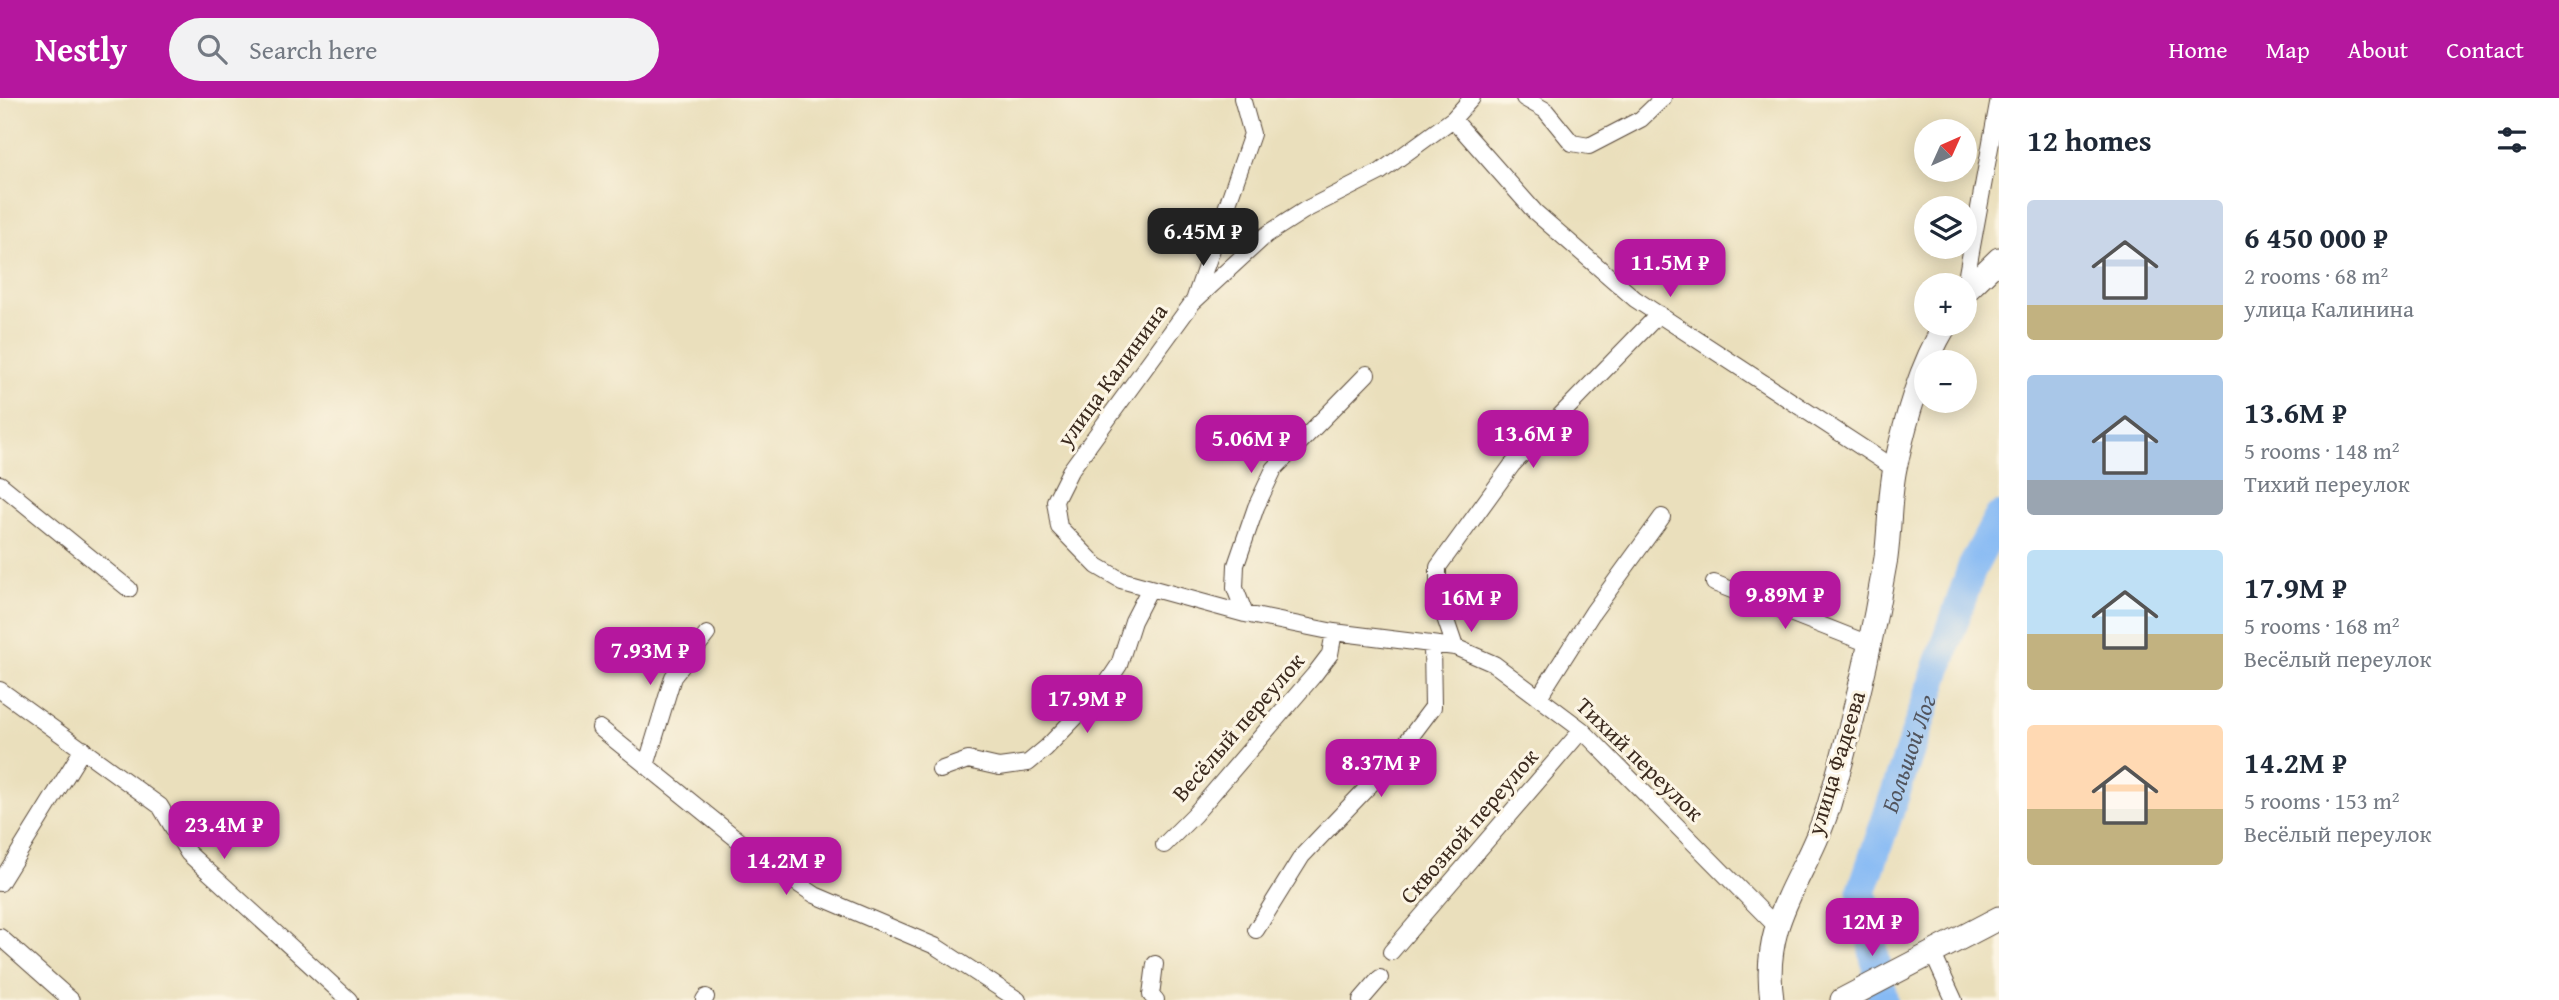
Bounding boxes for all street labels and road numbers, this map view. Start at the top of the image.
street label: улица Калинина [1048,296,1175,454]
street label: Весёлый переулок [1164,645,1312,808]
street label: улица Фадеева [1798,687,1873,840]
street label: Тихий переулок [1569,689,1711,828]
street label: Сквозной переулок [1392,741,1546,911]

